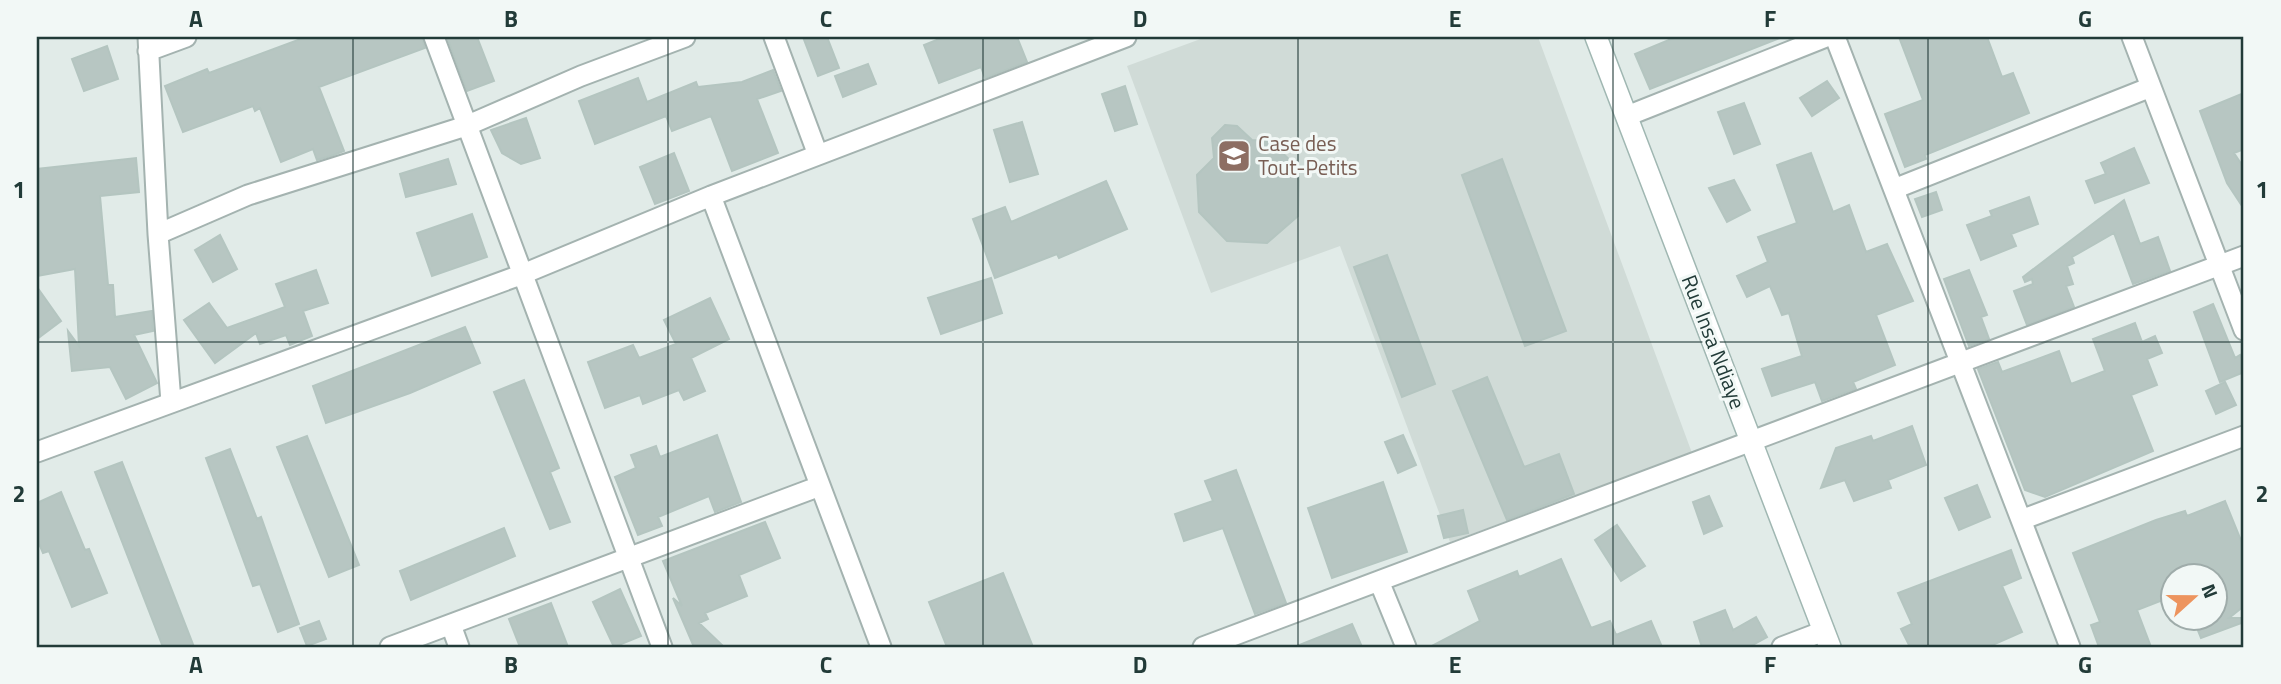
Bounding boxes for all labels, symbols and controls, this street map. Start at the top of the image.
text: A [189,1,203,36]
text: B [504,1,518,36]
text: C [820,1,832,36]
text: D [1133,1,1147,36]
text: E [1449,1,1461,36]
text: F [1764,1,1776,36]
text: G [2078,1,2092,36]
place label: Case des Tout-Petits [1258,127,1357,183]
school or university icon: Case des Tout-Petits [1215,137,1253,175]
text: 1 [13,172,25,207]
text: 1 [2256,172,2268,207]
street label: Rue Insa Ndiaye [1674,270,1754,413]
text: 2 [13,476,25,511]
text: 2 [2256,476,2268,511]
north arrow [2158,562,2228,632]
text: N [2194,579,2226,602]
text: A [189,647,203,682]
text: B [504,647,518,682]
text: C [820,647,832,682]
text: D [1133,647,1147,682]
text: E [1449,647,1461,682]
text: F [1764,647,1776,682]
text: G [2078,647,2092,682]

